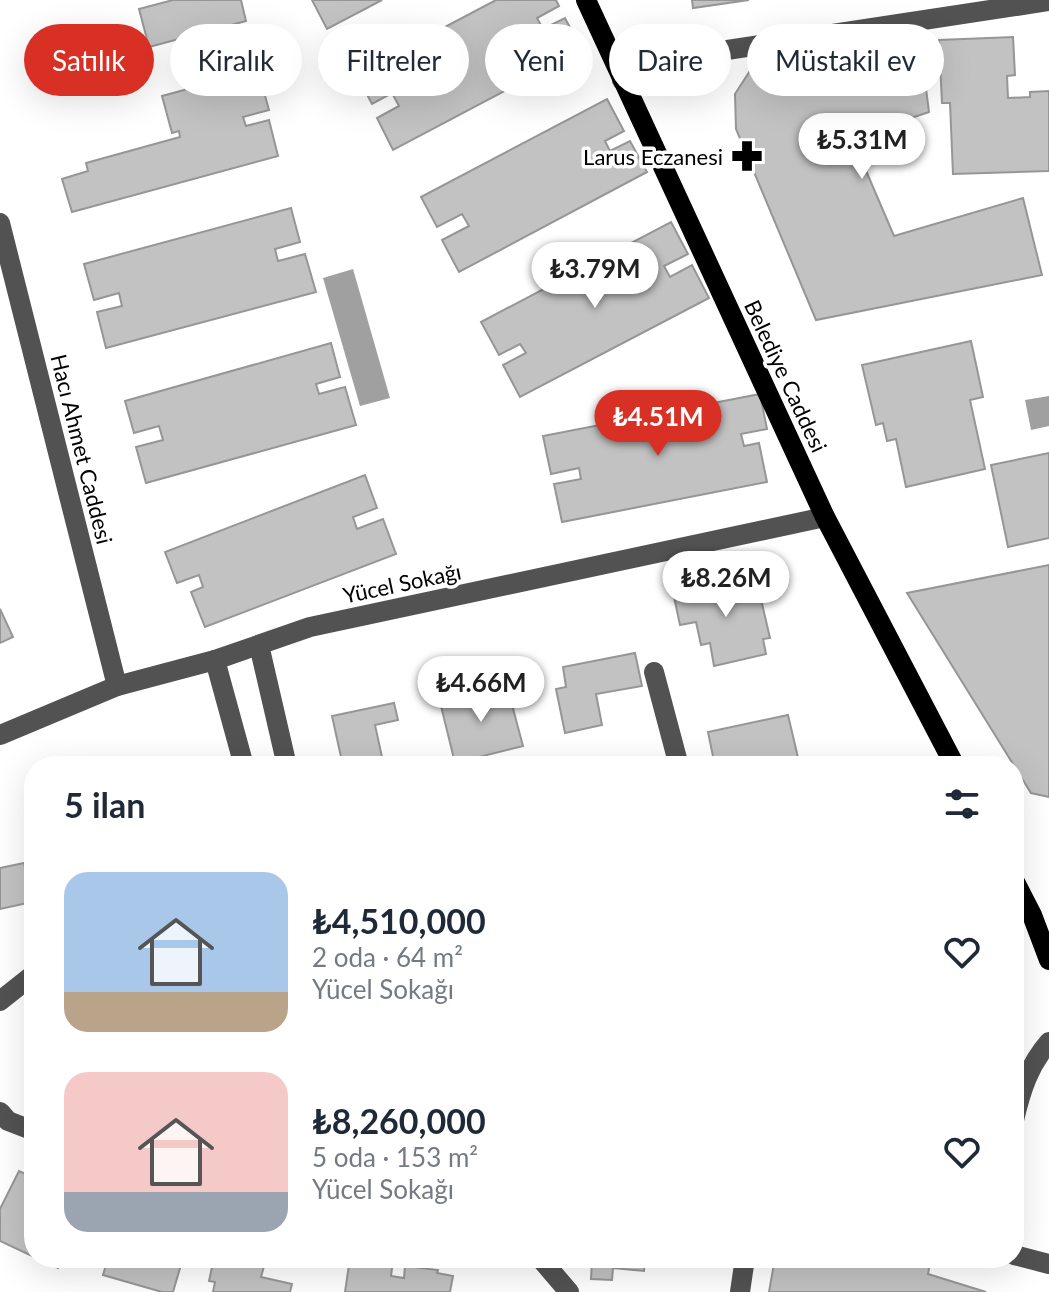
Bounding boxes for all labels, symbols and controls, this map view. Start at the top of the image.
chip: Satılık [24,24,154,96]
chip: Kiralık [170,24,302,96]
chip: Filtreler [318,24,469,96]
chip: Yeni [485,24,593,96]
chip: Daire [609,24,731,96]
chip: Müstakil ev [747,24,944,96]
pin: ₺5.31M [797,113,927,181]
text: ₺5.31M [816,123,908,155]
pharmacy icon: Larus Eczanesi [730,139,764,173]
place label: Larus Eczanesi [583,143,723,170]
pin: ₺3.79M [530,242,660,310]
text: ₺3.79M [549,252,641,284]
street label: Belediye Caddesi [739,295,833,457]
street label: Hacı Ahmet Caddesi [45,351,119,547]
pin: ₺4.51M [593,390,723,458]
text: ₺4.51M [612,400,704,432]
pin: ₺8.26M [661,551,791,619]
street label: Yücel Sokağı [340,557,464,609]
text: ₺8.26M [680,561,772,593]
pin: ₺4.66M [416,656,546,724]
text: ₺4.66M [435,666,527,698]
icon: filters [940,782,984,826]
text: 5 ilan [64,784,146,825]
text: ₺4,510,000 [312,900,486,941]
icon: home [128,904,224,1000]
icon: heart [940,930,984,974]
text: 2 oda · 64 m² [312,941,463,973]
text: Yücel Sokağı [312,973,454,1005]
text: ₺8,260,000 [312,1100,486,1141]
icon: home [128,1104,224,1200]
icon: heart [940,1130,984,1174]
text: 5 oda · 153 m² [312,1141,478,1173]
text: Yücel Sokağı [312,1173,454,1205]

